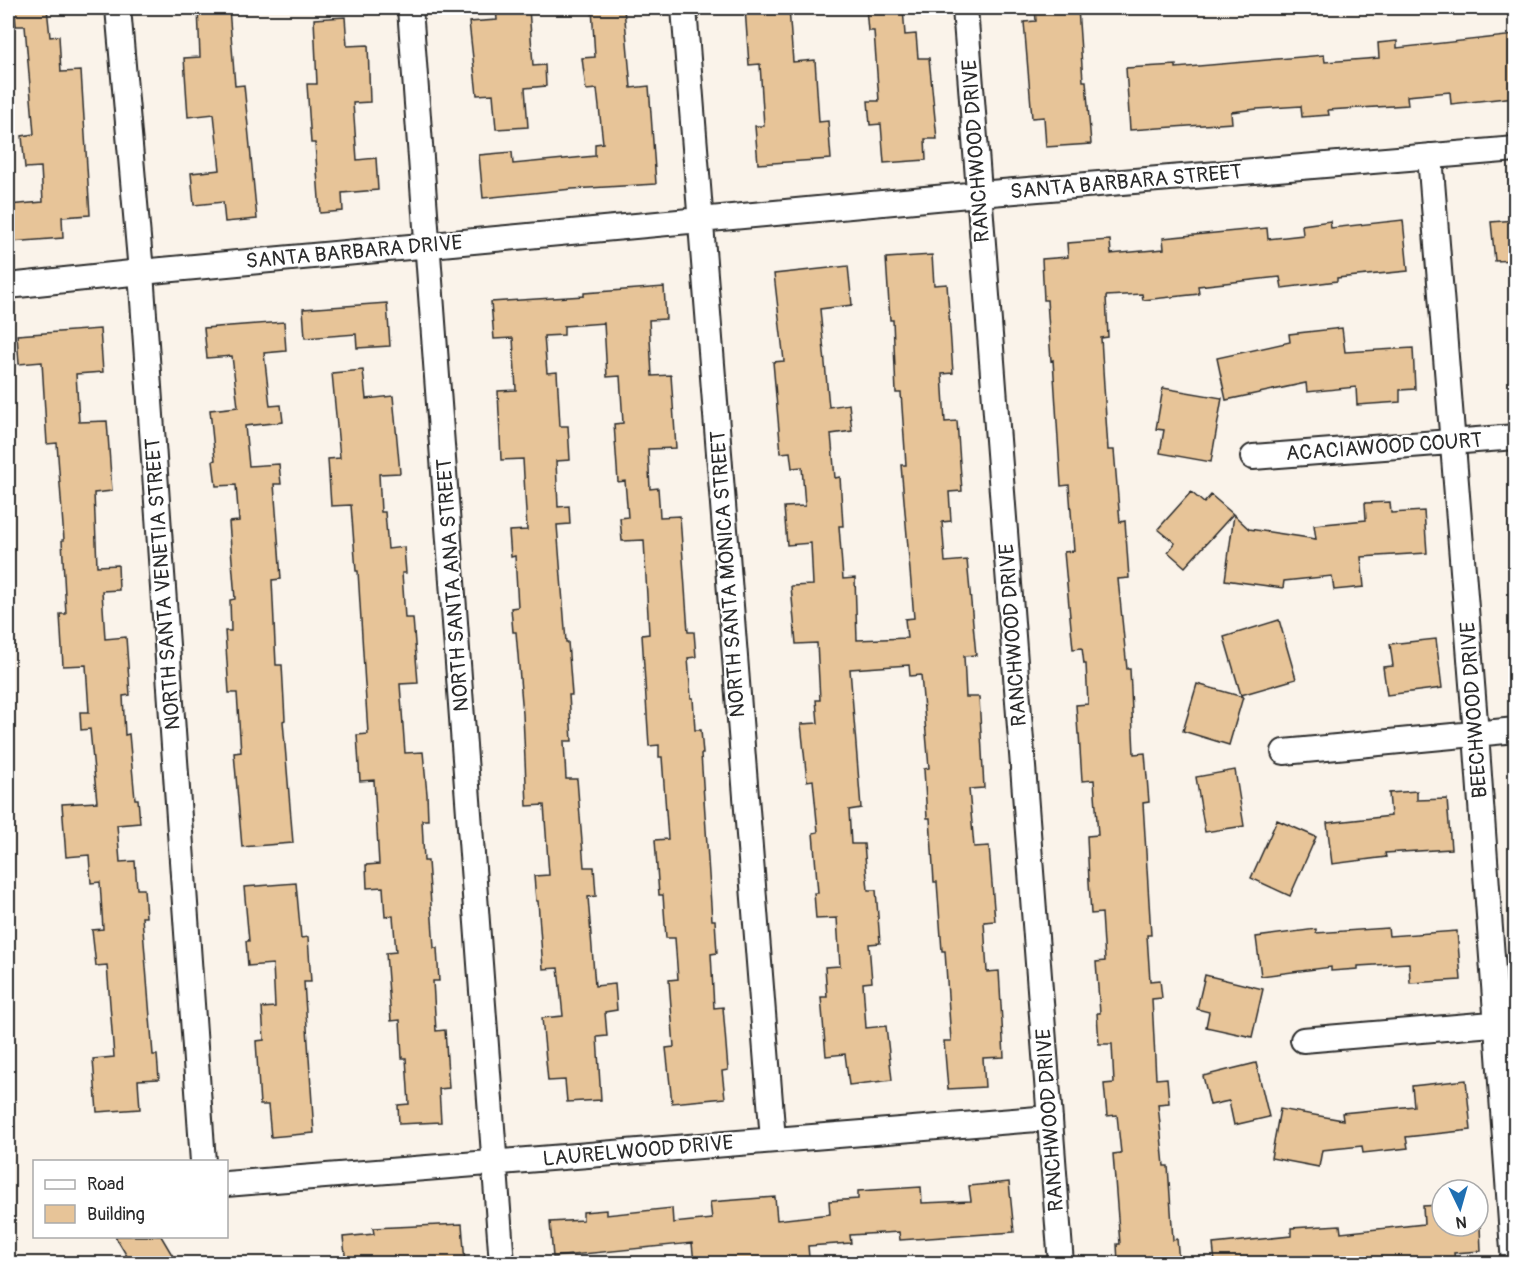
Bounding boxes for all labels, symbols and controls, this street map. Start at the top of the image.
street label: RANCHWOOD DRIVE [956,59,996,243]
street label: SANTA BARBARA STREET [1009,158,1243,206]
street label: SANTA BARBARA DRIVE [244,229,464,275]
street label: ACACIAWOOD COURT [1285,427,1484,467]
street label: NORTH SANTA MONICA STREET [704,429,752,718]
street label: NORTH SANTA VENETIA STREET [139,437,187,731]
street label: NORTH SANTA ANA STREET [431,457,475,713]
street label: RANCHWOOD DRIVE [993,543,1033,727]
street label: BEECHWOOD DRIVE [1454,621,1494,799]
street label: RANCHWOOD DRIVE [1030,1028,1070,1212]
street label: LAURELWOOD DRIVE [542,1129,735,1173]
legend [33,1160,228,1238]
text: Road [87,1173,124,1196]
north arrow [1430,1178,1490,1238]
text: Building [87,1203,145,1226]
text: N [1455,1212,1467,1232]

